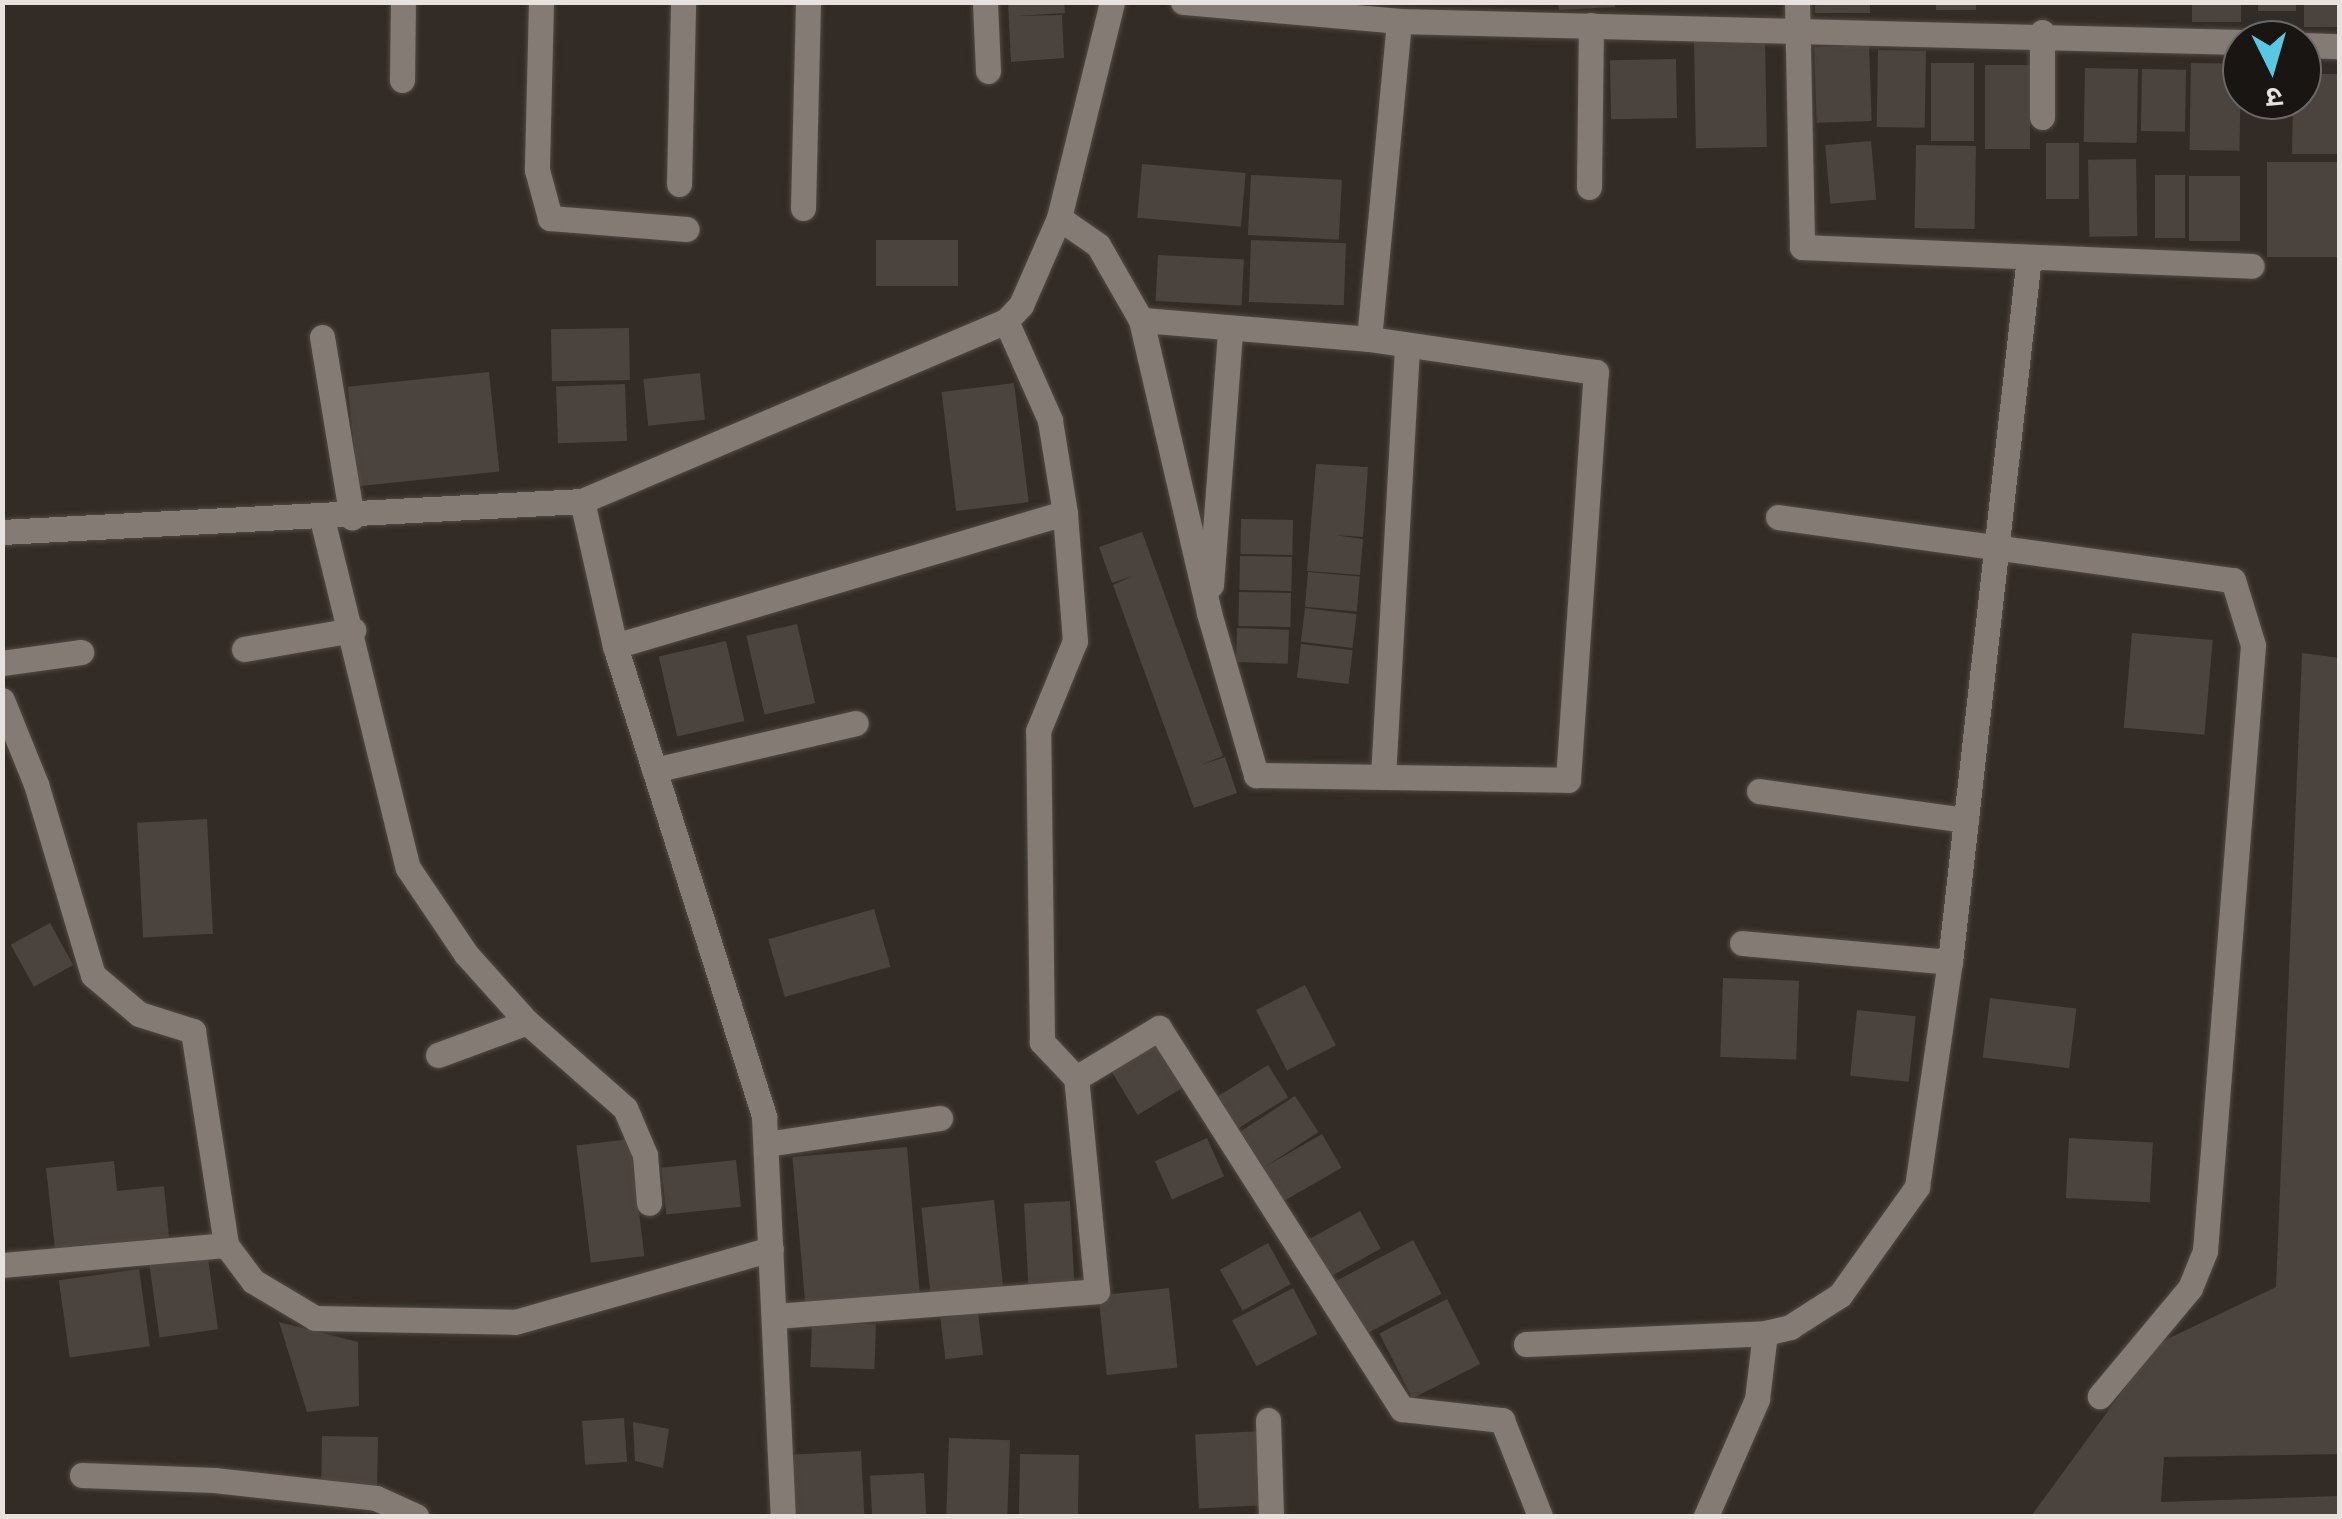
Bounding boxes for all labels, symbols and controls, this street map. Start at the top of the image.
north arrow [2222,20,2322,120]
text: उ [2265,81,2284,116]

